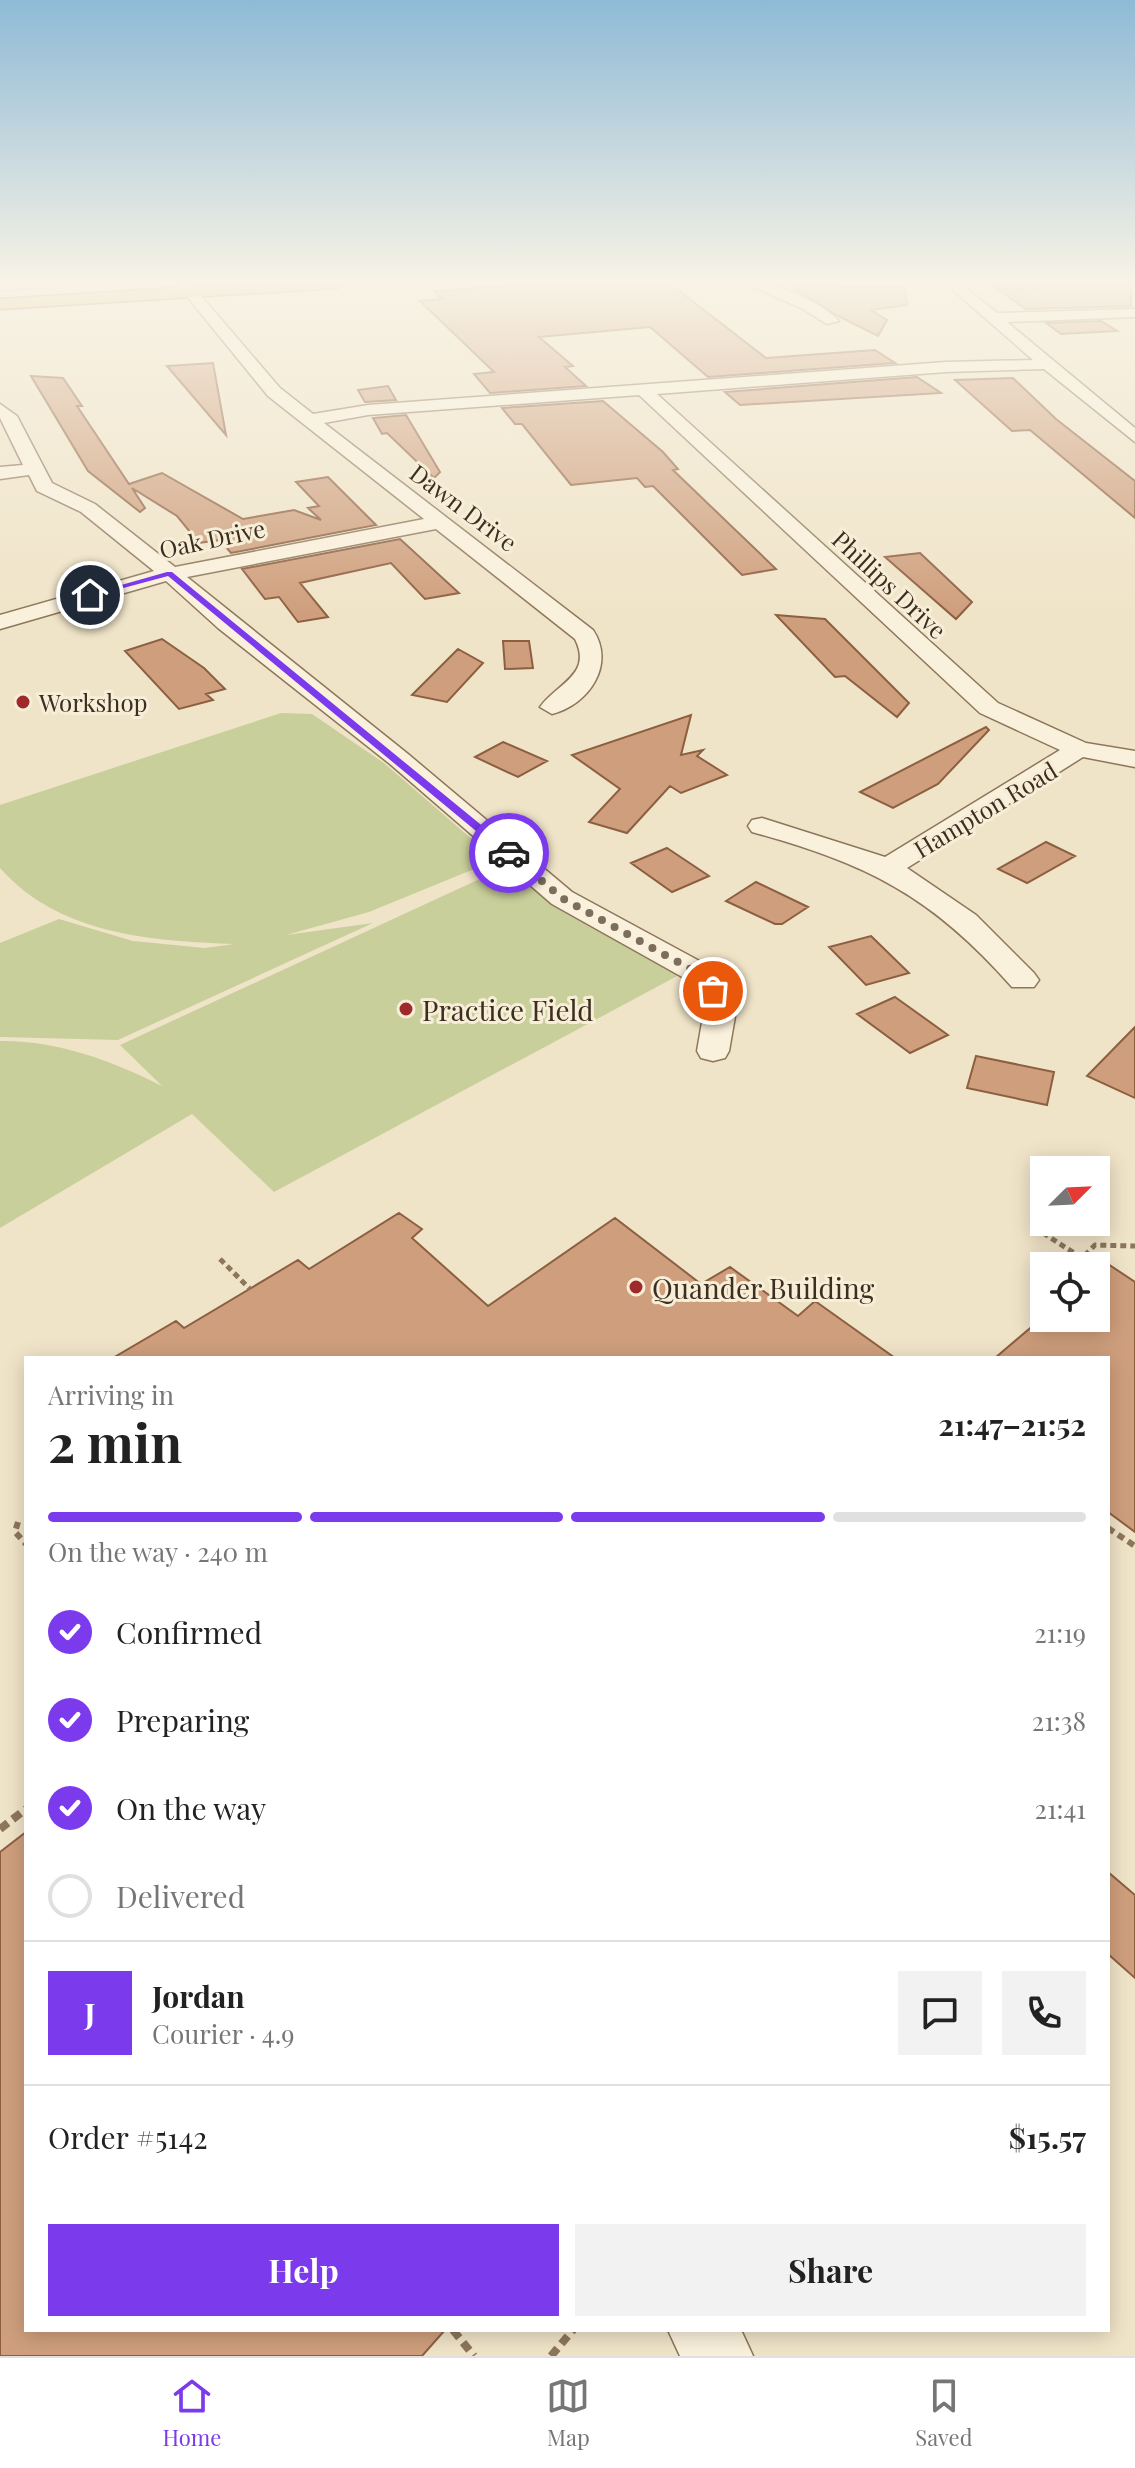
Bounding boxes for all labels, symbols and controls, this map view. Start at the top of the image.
street label: Dawn Drive [404,456,524,558]
street label: Oak Drive [156,511,268,565]
street label: Phillips Drive [826,523,954,645]
pin [56,561,124,629]
icon: home [68,573,112,617]
place label: Workshop [38,686,148,718]
marker: Workshop [14,693,32,711]
street label: Hampton Road [907,754,1063,864]
courier [469,813,549,893]
icon: car [487,831,531,875]
pin [679,957,747,1025]
icon: bag [691,969,735,1013]
place label: Practice Field [422,991,594,1028]
marker: Practice Field [397,1000,415,1018]
north arrow [1030,1156,1110,1236]
map controls [1030,1156,1110,1332]
button: locate [1030,1252,1110,1332]
place label: Quander Building [652,1269,875,1306]
marker: Quander Building [627,1278,645,1296]
text: Arriving in [48,1377,174,1412]
text: 21:47–21:52 [938,1404,1086,1444]
text: 2 min [48,1407,182,1476]
text: On the way · 240 m [48,1534,268,1569]
icon: check [48,1610,92,1654]
text: Confirmed [116,1612,262,1652]
text: 21:19 [1034,1615,1086,1650]
icon: check [48,1698,92,1742]
text: Preparing [116,1700,249,1740]
text: 21:38 [1032,1703,1086,1738]
icon: check [48,1786,92,1830]
text: On the way [116,1788,266,1828]
text: 21:41 [1035,1791,1086,1826]
text: Delivered [116,1876,245,1916]
button: chat [898,1971,982,2055]
button: phone [1002,1971,1086,2055]
text: Jordan [152,1976,245,2016]
text: J [85,1993,95,2033]
text: Courier · 4.9 [152,2016,294,2051]
text: Order #5142 [48,2117,208,2157]
text: $15.57 [1009,2117,1086,2157]
button: Help [48,2224,559,2316]
button: Share [575,2224,1086,2316]
tab: Home [162,2374,221,2452]
tab: Map [546,2374,590,2452]
tab: Saved [915,2374,973,2452]

